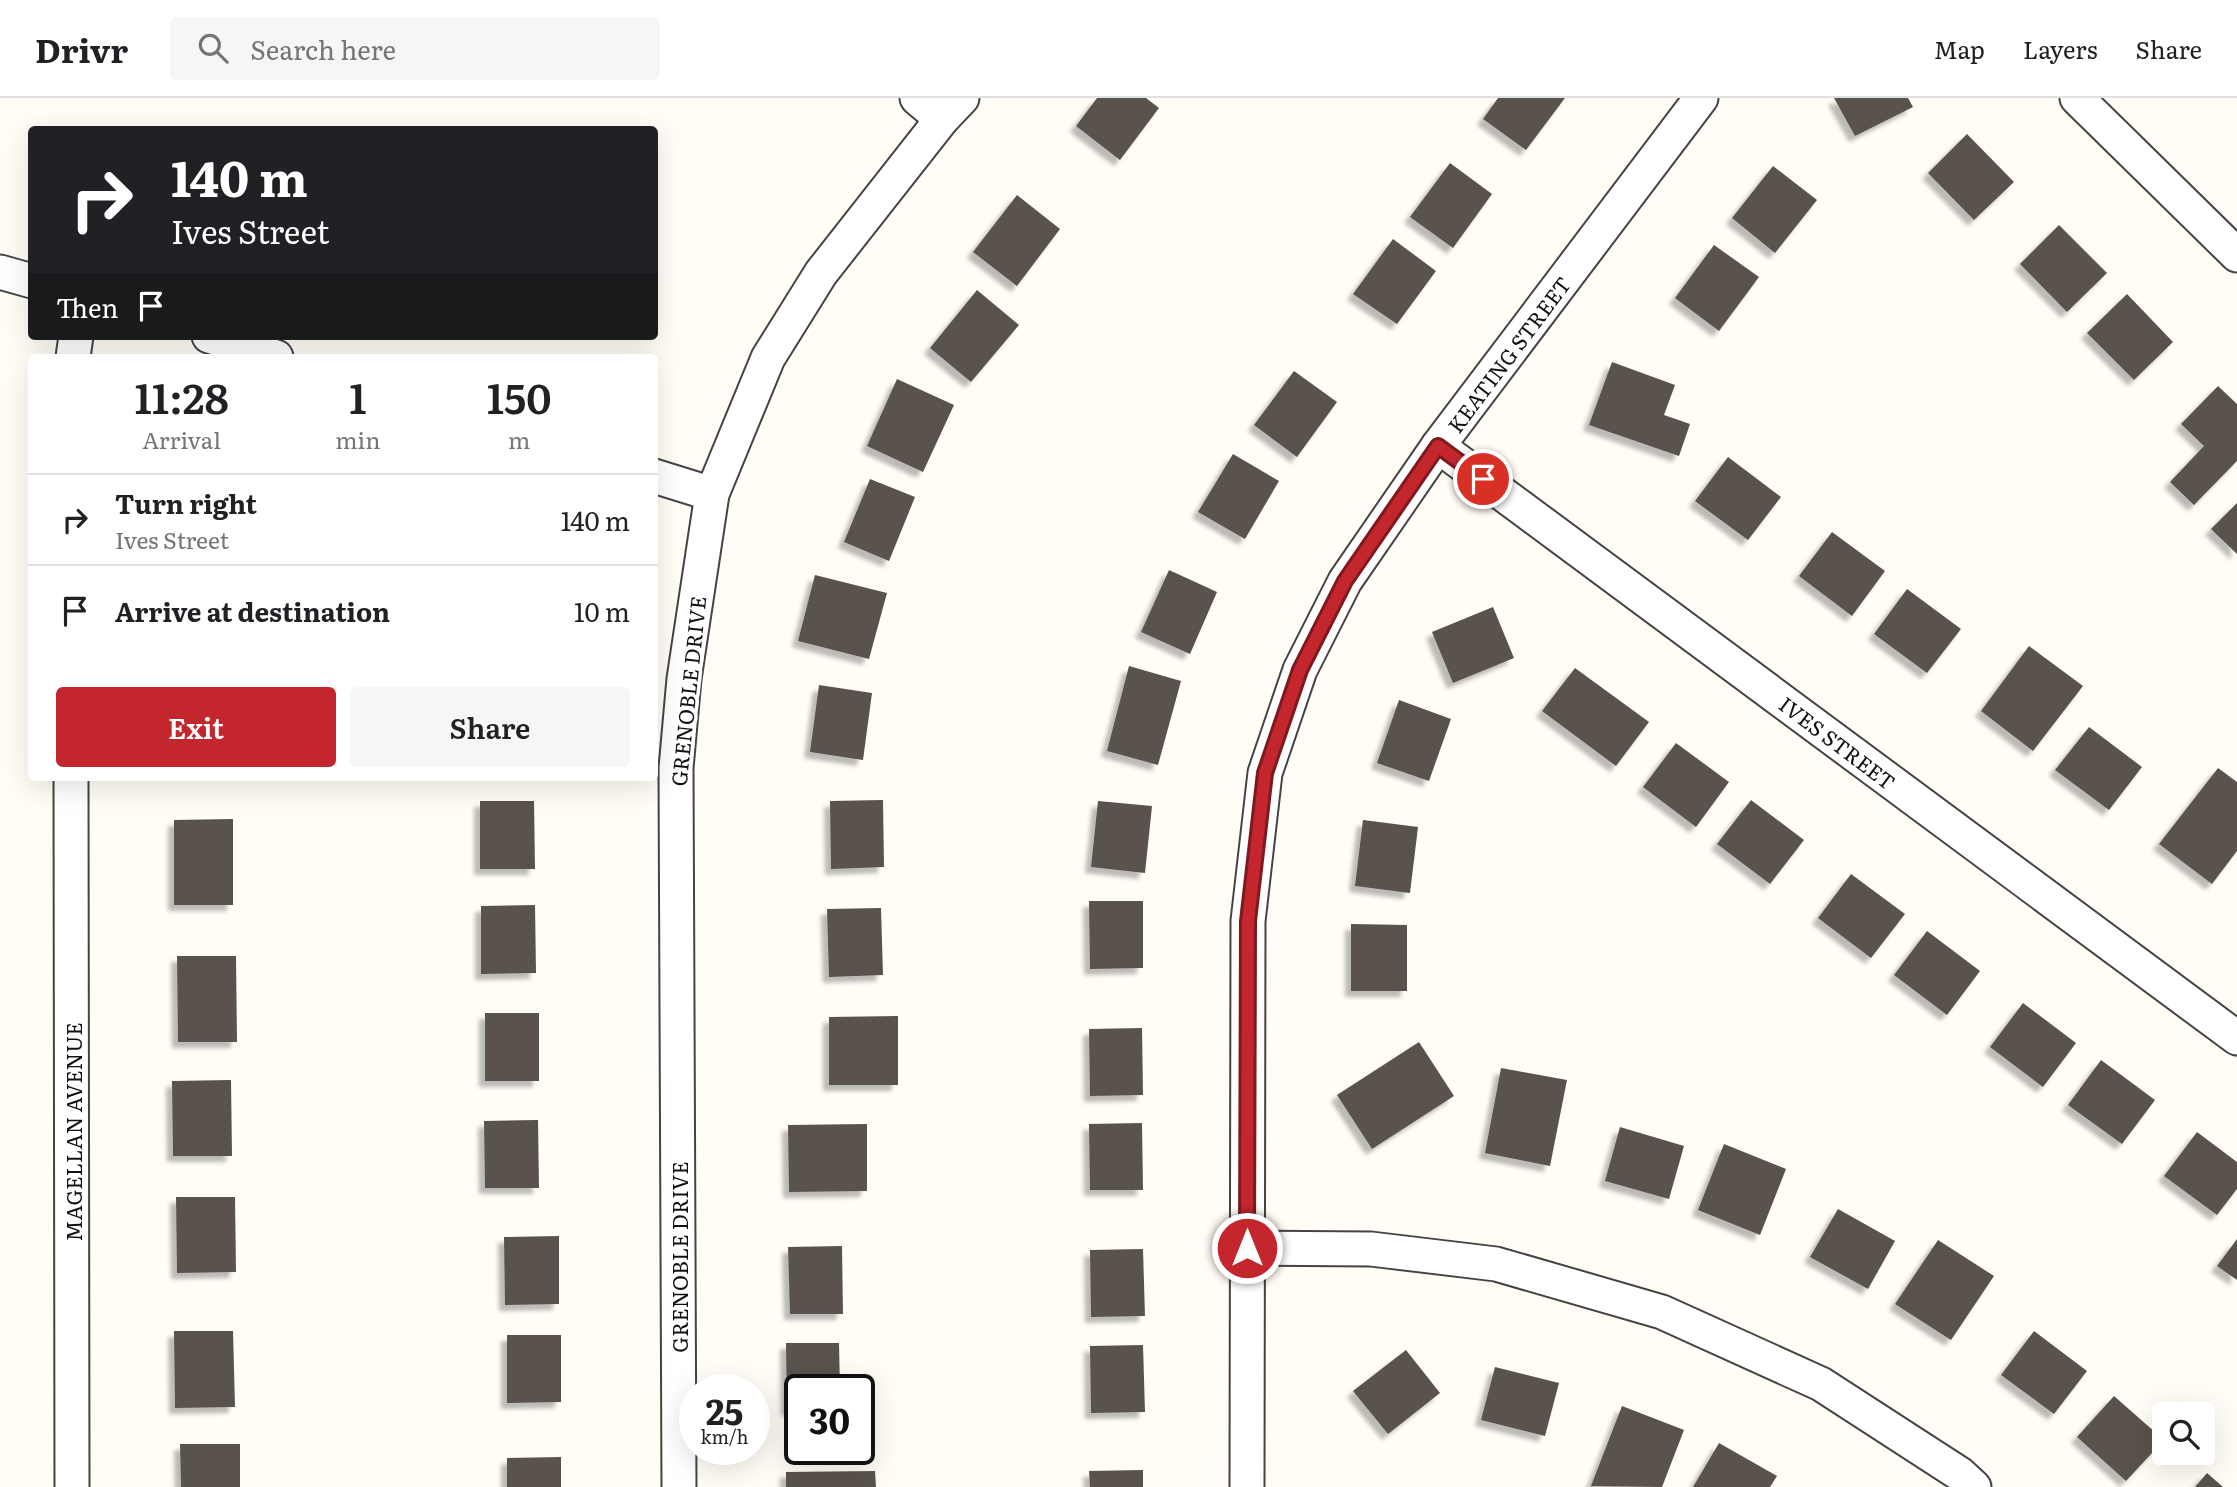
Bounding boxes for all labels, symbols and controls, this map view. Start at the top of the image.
search box [170,17,660,80]
text: Drivr [35,24,128,73]
icon: search [194,29,232,67]
text: Search here [250,29,396,68]
text: Map [1934,31,1985,66]
text: Layers [2023,31,2097,66]
text: Share [2135,31,2202,66]
text: 140 m [171,139,308,212]
icon: right [56,154,147,245]
text: Ives Street [171,206,330,254]
street label: KEATING STREET [1439,269,1577,439]
text: Then [56,287,118,326]
icon: arrive [132,287,170,325]
text: 11:28 [134,365,229,427]
text: 1 [349,365,366,427]
text: 150 [487,365,552,427]
text: Arrival [142,422,221,456]
text: min [335,422,380,456]
text: m [508,422,530,456]
pin [1453,449,1513,509]
icon: arrive [1464,460,1502,498]
text: Turn right [115,483,257,522]
text: 140 m [561,500,630,539]
icon: right [56,501,94,539]
text: Ives Street [115,522,229,556]
text: Arrive at destination [115,591,390,630]
text: 10 m [574,591,630,630]
icon: arrive [56,592,94,630]
street label: GRENOBLE DRIVE [662,594,712,788]
button: Exit [56,687,336,767]
button: Share [350,687,630,767]
street label: IVES STREET [1773,688,1903,796]
street label: MAGELLAN AVENUE [57,1022,88,1242]
street label: GRENOBLE DRIVE [663,1161,694,1353]
position arrow [1210,1211,1284,1285]
speed limit sign: 30 [784,1374,875,1465]
text: 25 [706,1384,743,1436]
map controls [2152,1402,2215,1465]
button: search [2152,1402,2215,1465]
text: km/h [701,1423,748,1450]

